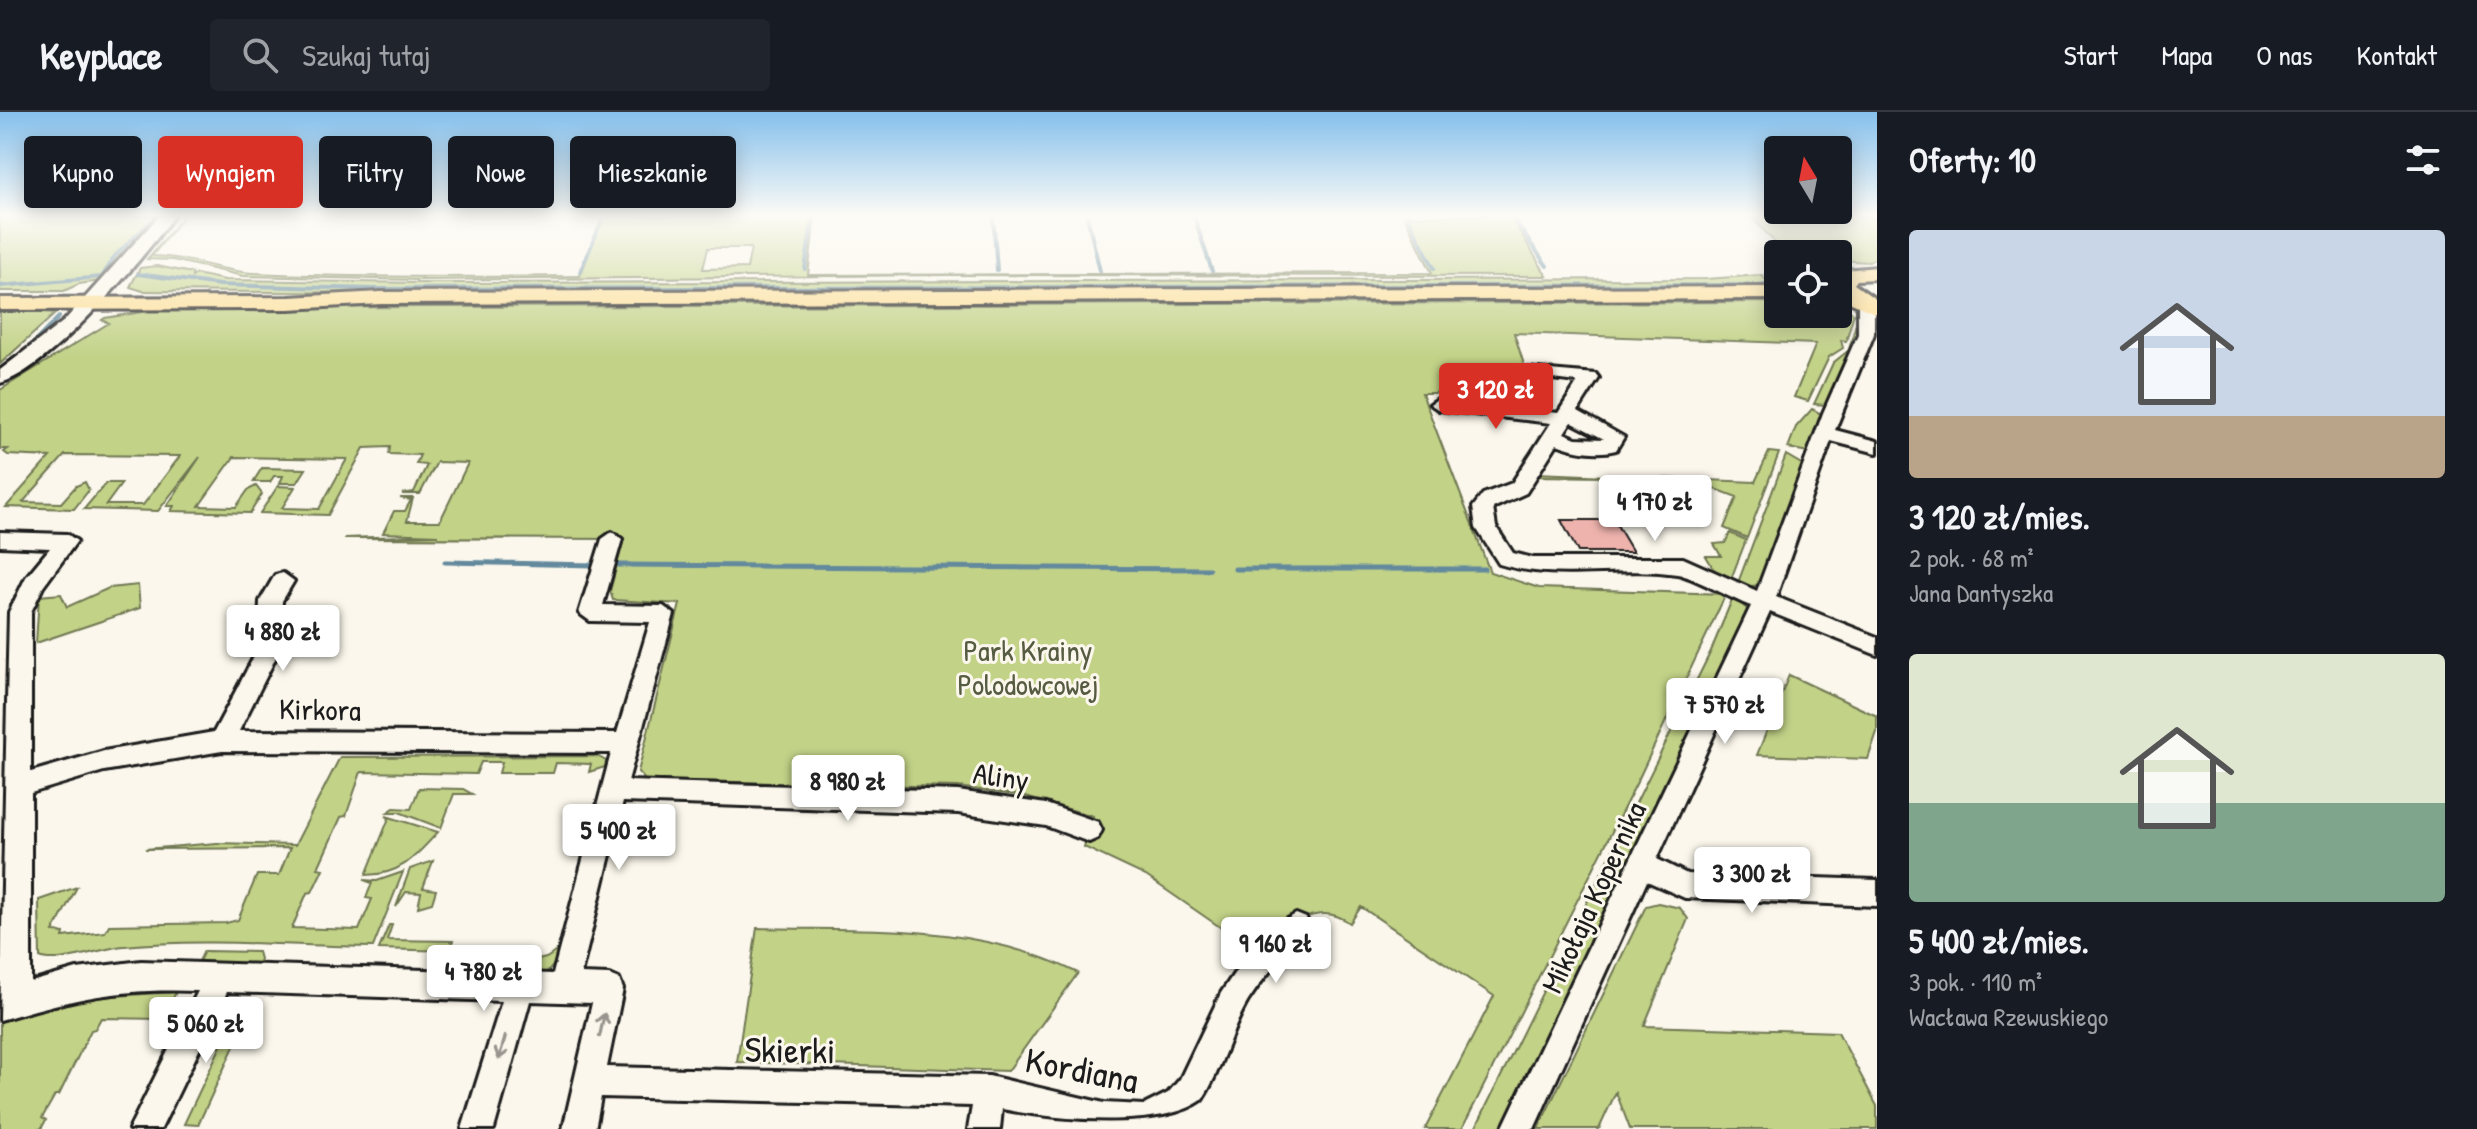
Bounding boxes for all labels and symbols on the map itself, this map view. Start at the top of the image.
north arrow [1764,136,1852,224]
pin: 3 120 zł [1413,363,1579,431]
pin: 4 170 zł [1572,475,1738,543]
pin: 4 880 zł [200,605,366,673]
park label: Park Krainy Polodowcowej [958,630,1098,704]
pin: 7 570 zł [1642,678,1808,746]
street label: Kirkora [279,688,361,730]
street label: Aliny [971,752,1031,800]
pin: 8 980 zł [765,755,931,823]
street label: Mikołaja Kopernika [1531,795,1655,999]
pin: 5 400 zł [536,804,702,872]
pin: 3 300 zł [1669,847,1835,915]
pin: 9 160 zł [1193,917,1359,985]
pin: 4 780 zł [401,945,567,1013]
pin: 5 060 zł [123,997,289,1065]
one-way arrow [595,1013,610,1039]
street label: Skierki [744,1024,836,1074]
one-way arrow [494,1034,509,1060]
street label: Kordiana [1021,1034,1143,1104]

